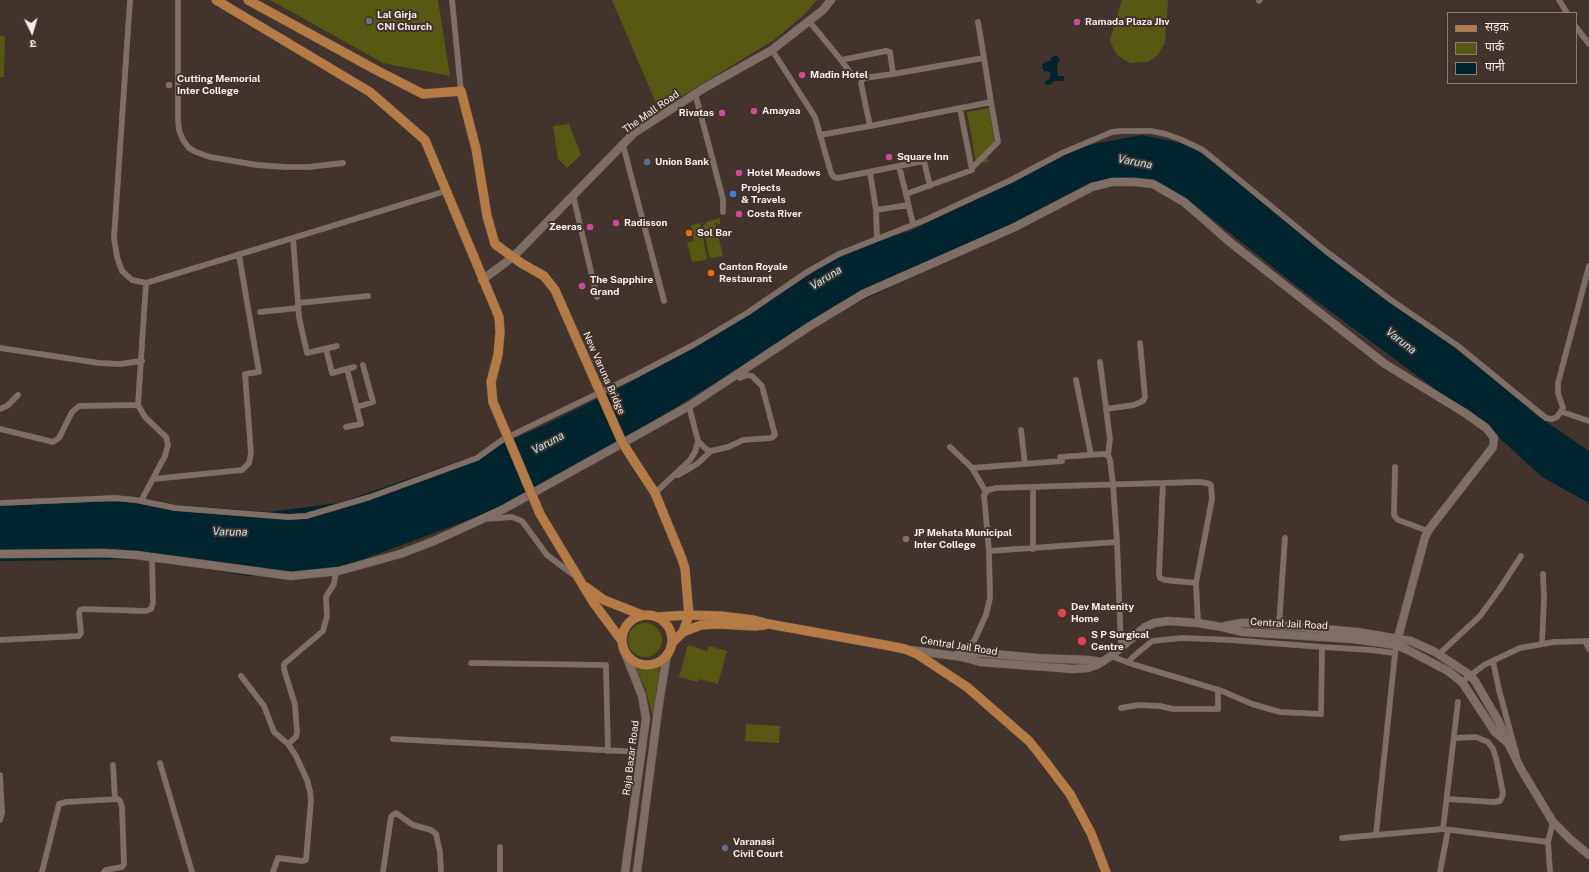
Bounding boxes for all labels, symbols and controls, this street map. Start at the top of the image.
place label: Lal Girja CNI Church [377,9,432,32]
north arrow [12,12,52,52]
legend [1447,12,1577,84]
marker: Lal Girja CNI Church [364,16,374,26]
place label: Ramada Plaza Jhv [1085,16,1169,28]
marker: Ramada Plaza Jhv [1072,17,1082,27]
text: सड़क [1485,20,1509,34]
text: उ [29,38,37,50]
text: पार्क [1485,40,1504,54]
text: पानी [1485,60,1505,74]
place label: Madin Hotel [810,69,868,81]
marker: Madin Hotel [797,70,807,80]
place label: Cutting Memorial Inter College [177,73,261,96]
marker: Cutting Memorial Inter College [164,80,174,90]
street label: The Mall Road [620,88,682,136]
place label: Amayaa [762,105,800,117]
marker: Amayaa [749,106,759,116]
place label: Rivatas [679,107,714,119]
marker: Rivatas [717,108,727,118]
place label: Square Inn [897,151,949,163]
marker: Square Inn [884,152,894,162]
water label: Varuna [1117,152,1153,172]
place label: Union Bank [655,156,709,168]
marker: Union Bank [642,157,652,167]
place label: Hotel Meadows [747,167,821,179]
marker: Hotel Meadows [734,168,744,178]
place label: Projects & Travels [741,182,786,206]
marker: Projects & Travels [728,189,738,199]
place label: Costa River [747,208,802,220]
marker: Costa River [734,209,744,219]
place label: Radisson [624,217,668,229]
marker: Radisson [611,218,621,228]
place label: Zeeras [549,221,582,233]
marker: Zeeras [585,222,595,232]
place label: Sol Bar [697,227,732,239]
marker: Sol Bar [684,228,694,238]
place label: Canton Royale Restaurant [719,261,788,284]
water label: Varuna [808,263,844,293]
marker: Canton Royale Restaurant [706,268,716,278]
place label: The Sapphire Grand [590,274,653,298]
marker: The Sapphire Grand [577,281,587,291]
water label: Varuna [1383,325,1419,357]
street label: New Varuna Bridge [580,330,628,416]
water label: Varuna [530,429,566,457]
water label: Varuna [213,525,247,539]
place label: JP Mehata Municipal Inter College [914,527,1012,550]
marker: JP Mehata Municipal Inter College [901,534,911,544]
place label: Dev Matenity Home [1071,601,1134,624]
marker: Dev Matenity Home [1056,607,1068,619]
street label: Central Jail Road [1250,616,1328,632]
place label: S P Surgical Centre [1091,629,1149,652]
street label: Central Jail Road [920,634,998,658]
marker: S P Surgical Centre [1076,635,1088,647]
street label: Raja Bazar Road [620,720,642,796]
place label: Varanasi Civil Court [733,836,783,860]
marker: Varanasi Civil Court [720,843,730,853]

